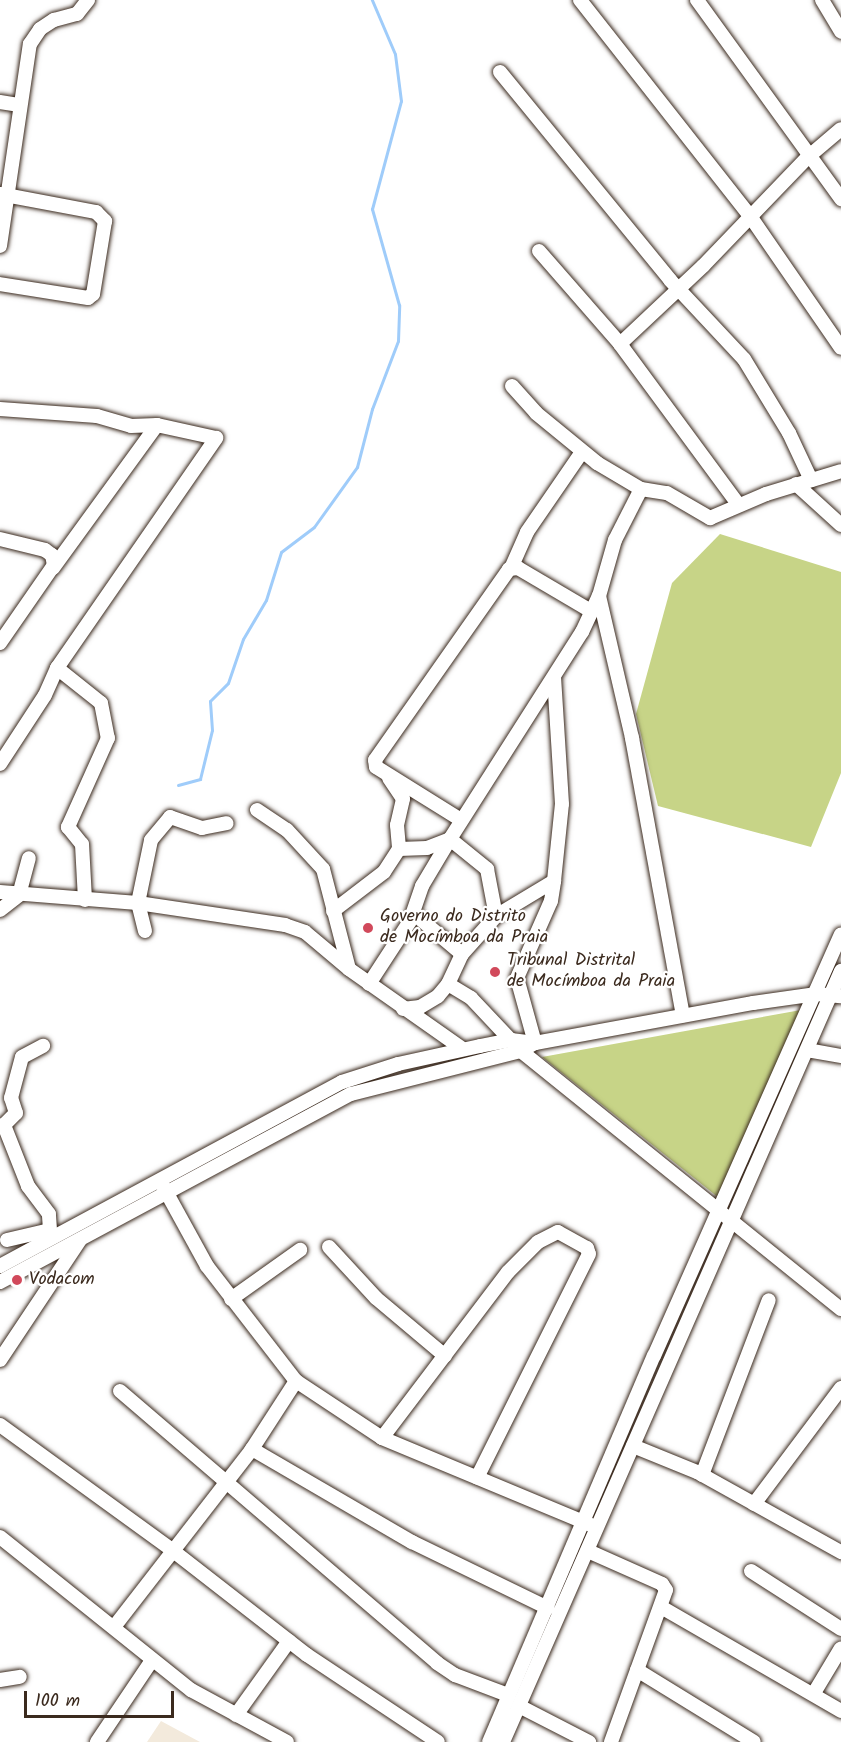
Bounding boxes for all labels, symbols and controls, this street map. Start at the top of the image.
place label: Governo do Distrito de Mocímboa da Praia [380,907,548,950]
marker: Governo do Distrito de Mocímboa da Praia [361,921,375,935]
place label: Tribunal Distrital de Mocímboa da Praia [507,951,675,994]
marker: Tribunal Distrital de Mocímboa da Praia [488,965,502,979]
place label: Vodacom [29,1269,95,1291]
marker: Vodacom [10,1273,24,1287]
scale bar [27,1679,177,1717]
text: 100 m [35,1687,80,1716]

